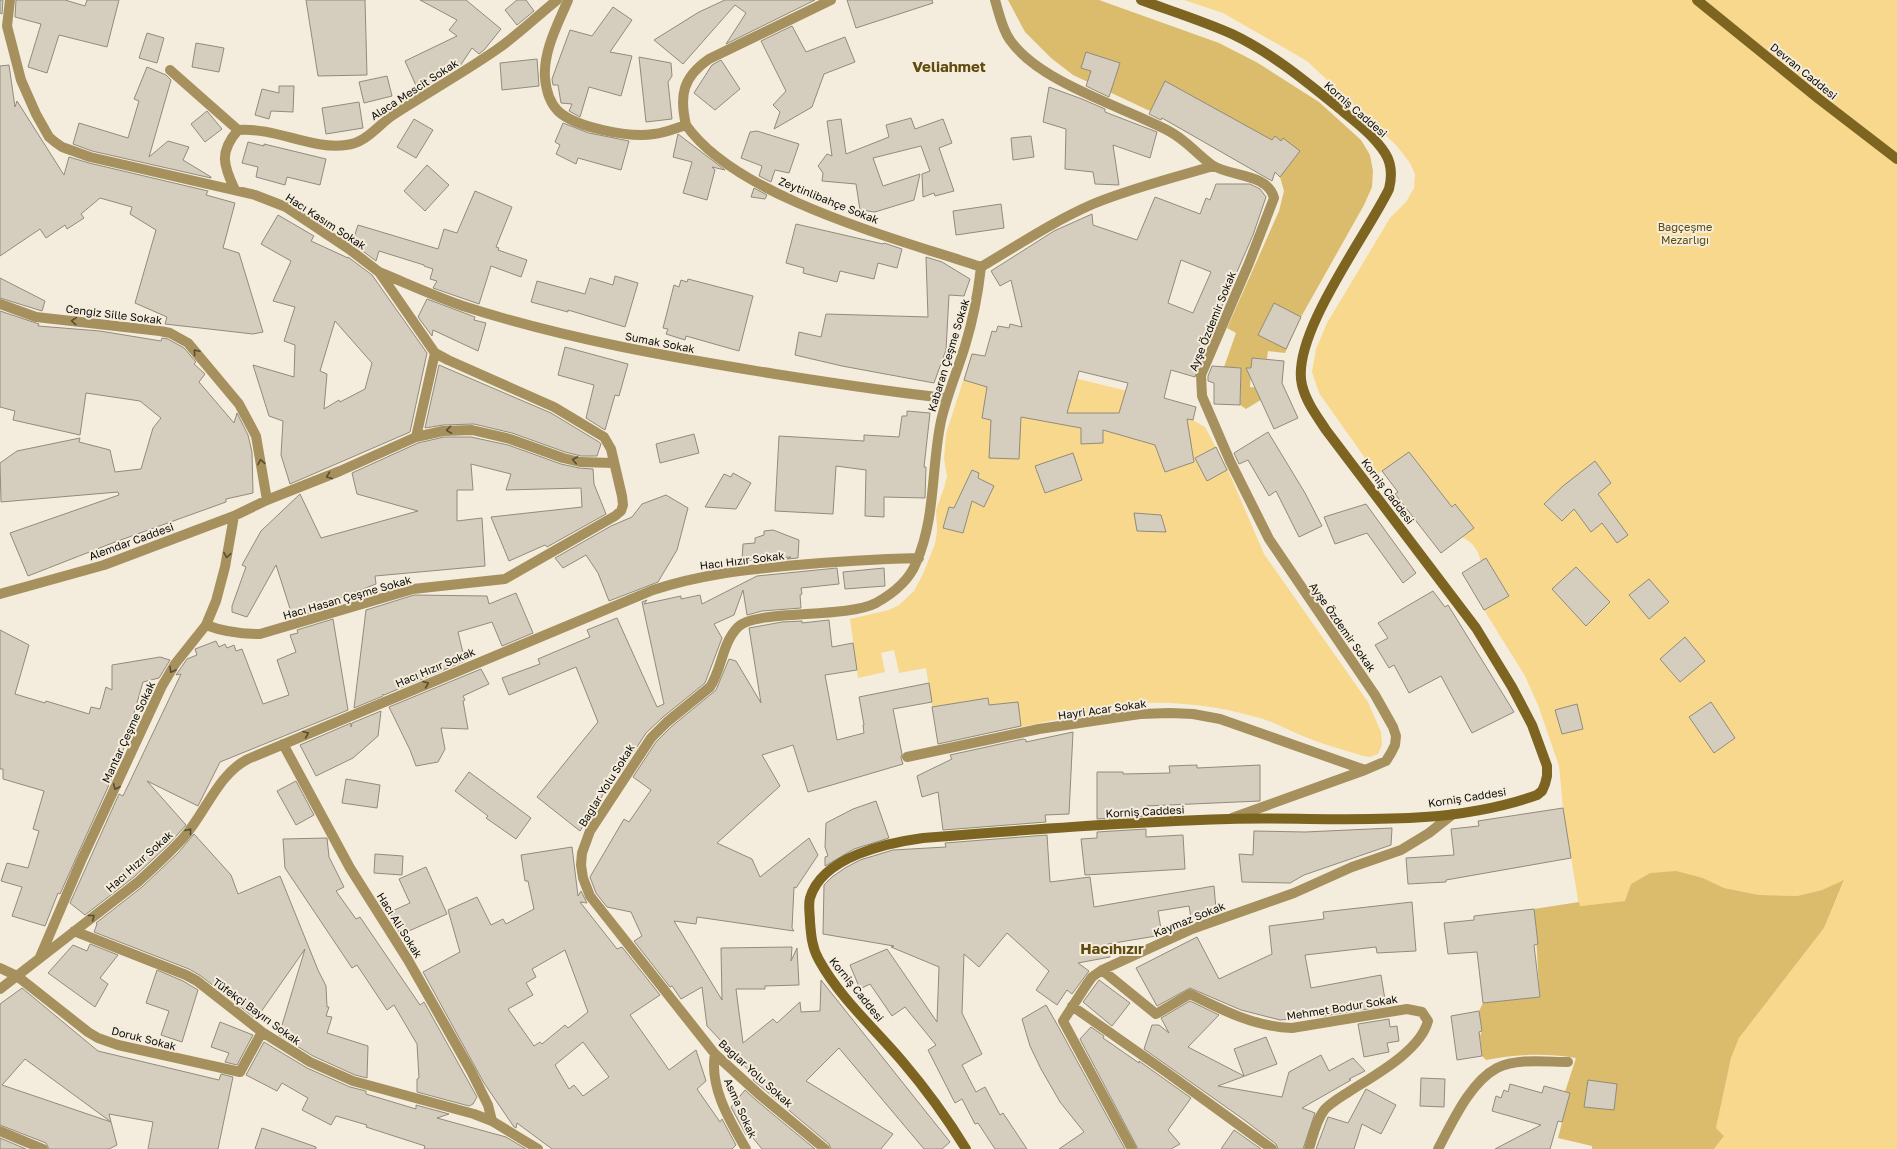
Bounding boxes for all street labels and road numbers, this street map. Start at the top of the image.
street label: Devran Caddesi [1768,40,1840,102]
street label: Alaca Mescit Sokak [368,56,460,122]
street label: Korniş Caddesi [1322,78,1390,140]
street label: Zeytinlibahçe Sokak [777,174,881,226]
street label: Hacı Kasım Sokak [283,190,369,252]
street label: Ayşe Özdemir Sokak [1186,269,1238,373]
street label: Kabaran Çeşme Sokak [925,297,971,413]
street label: Cengiz Sille Sokak [65,302,163,326]
street label: Sumak Sokak [624,329,696,355]
street label: Korniş Caddesi [1359,456,1417,526]
street label: Alemdar Caddesi [87,520,175,562]
street label: Hacı Hızır Sokak [699,548,785,572]
street label: Hacı Hasan Çeşme Sokak [281,572,413,622]
street label: Ayşe Özdemir Sokak [1307,580,1379,674]
street label: Hacı Hızır Sokak [393,644,477,690]
street label: Mantar Çeşme Sokak [99,679,157,785]
street label: Hayri Acar Sokak [1057,696,1147,722]
street label: Bağlar Yolu Sokak [575,741,637,829]
street label: Korniş Caddesi [1427,784,1507,810]
street label: Korniş Caddesi [1105,802,1185,820]
street label: Hacı Hızır Sokak [103,828,175,894]
street label: Hacı Ali Sokak [375,890,425,960]
street label: Kaymaz Sokak [1151,899,1227,939]
street label: Korniş Caddesi [827,954,887,1024]
street label: Tüfekçi Bayırı Sokak [211,975,303,1047]
street label: Mehmet Bodur Sokak [1285,992,1399,1022]
street label: Doruk Sokak [110,1024,178,1052]
street label: Bağlar Yolu Sokak [716,1036,796,1110]
street label: Asma Sokak [722,1076,760,1140]

